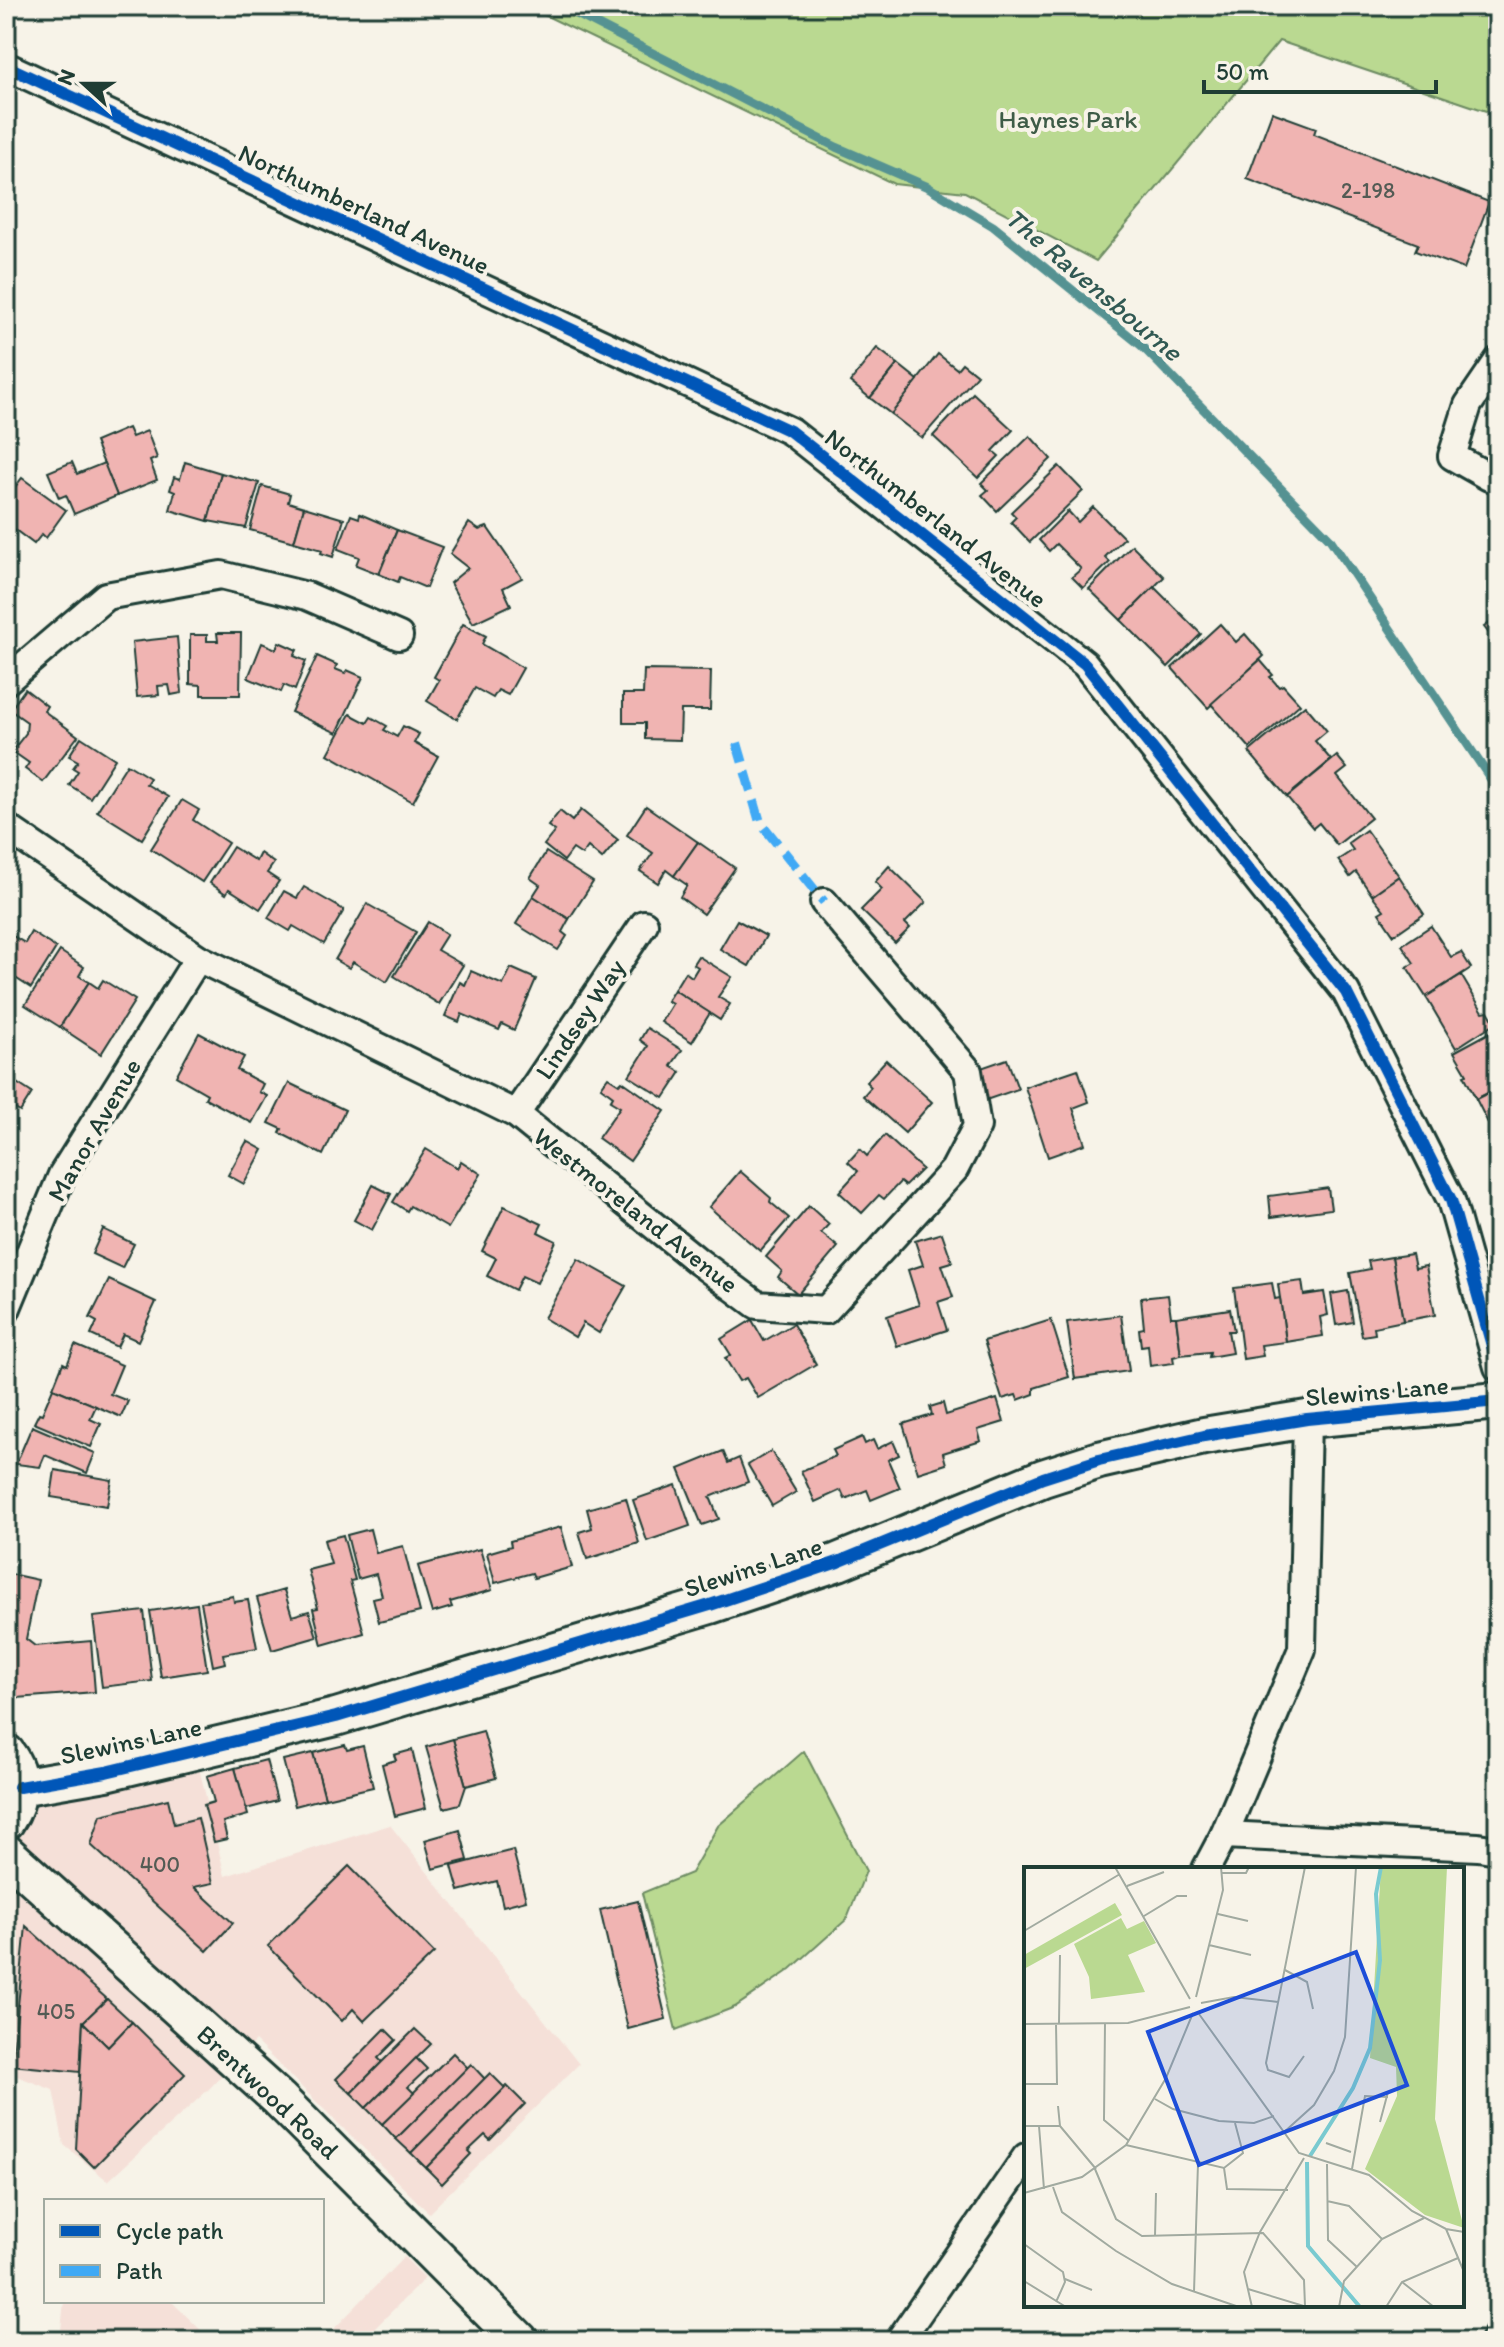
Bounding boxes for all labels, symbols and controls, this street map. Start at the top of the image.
north arrow [44,44,124,124]
scale bar [1204,44,1436,94]
text: 50 m [1216,57,1269,86]
text: N [51,65,81,89]
park label: Haynes Park [998,103,1138,135]
street label: Northumberland Avenue [233,137,495,281]
house number: 2-198 [1341,177,1395,204]
water label: The Ravensbourne [998,200,1191,369]
street label: Northumberland Avenue [818,421,1054,615]
street label: Lindsey Way [528,953,632,1085]
street label: Manor Avenue [40,1053,148,1207]
street label: Westmoreland Avenue [527,1120,745,1300]
street label: Slewins Lane [1304,1369,1450,1413]
street label: Slewins Lane [680,1530,826,1604]
street label: Slewins Lane [57,1710,205,1772]
house number: 400 [140,1851,180,1878]
inset map [1024,1867,1464,2307]
house number: 405 [37,1998,75,2025]
street label: Brentwood Road [190,2018,346,2166]
legend [44,2199,324,2303]
text: Cycle path [116,2216,223,2245]
text: Path [116,2256,163,2285]

